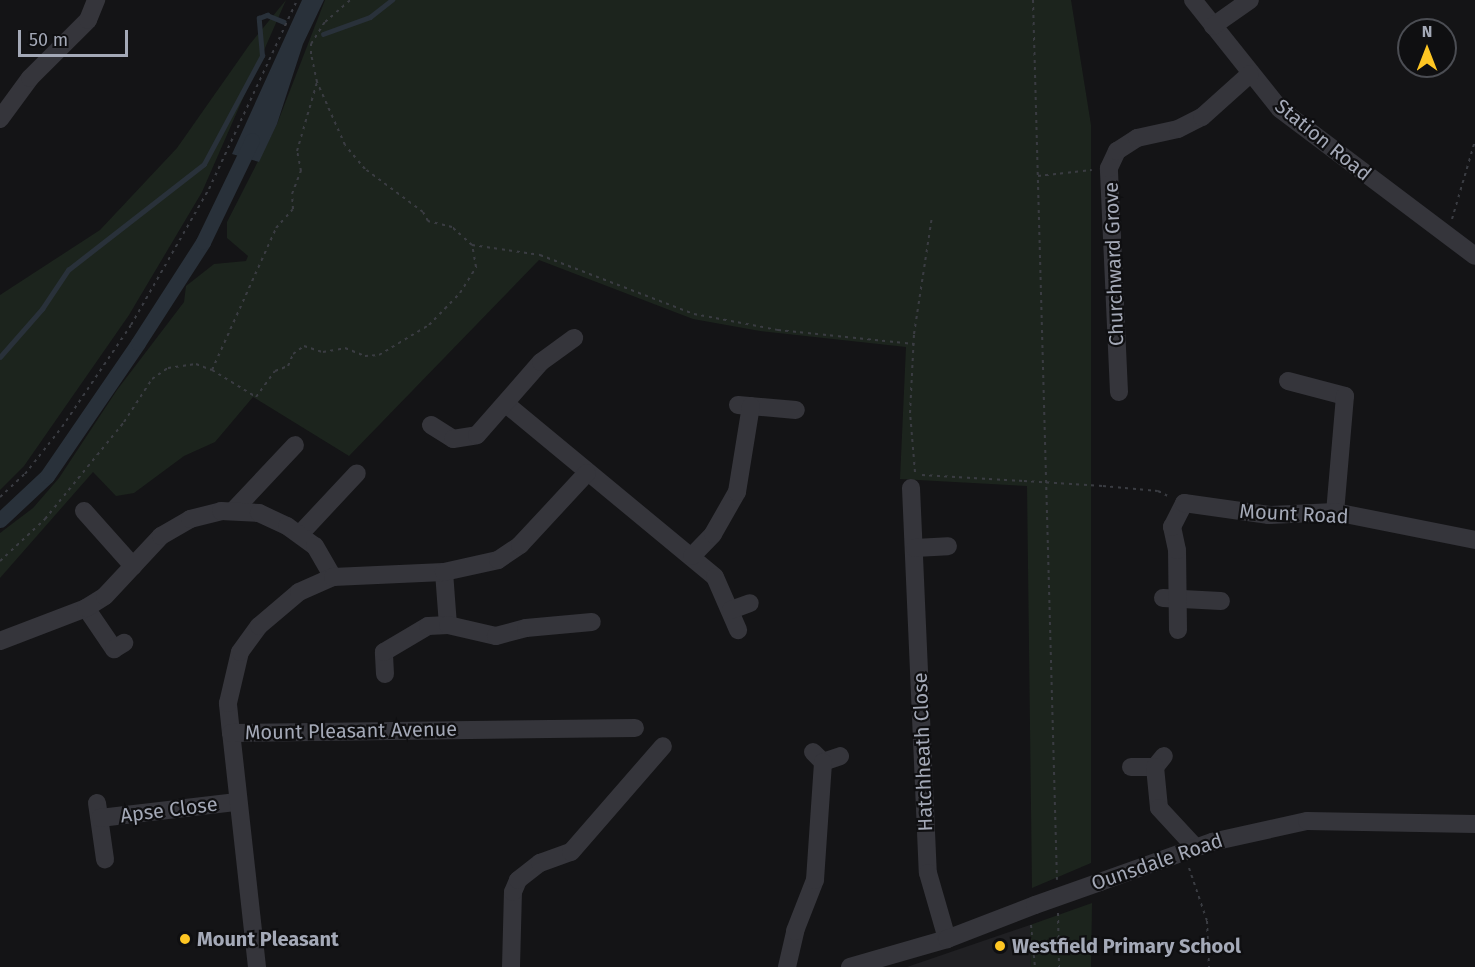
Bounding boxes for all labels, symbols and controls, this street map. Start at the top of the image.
scale bar [21,18,130,56]
north arrow [1397,18,1457,78]
text: N [1422,22,1432,41]
text: 50 m [29,29,68,51]
street label: Station Road [1270,94,1376,186]
street label: Churchward Grove [1099,182,1129,346]
street label: Mount Road [1239,499,1349,529]
street label: Hatchheath Close [908,672,938,832]
street label: Mount Pleasant Avenue [245,717,457,745]
street label: Apse Close [119,792,219,828]
street label: Ounsdale Road [1088,828,1226,896]
place label: Mount Pleasant [197,927,339,951]
marker: Mount Pleasant [178,932,192,946]
place label: Westfield Primary School [1012,934,1241,958]
marker: Westfield Primary School [993,939,1007,953]

